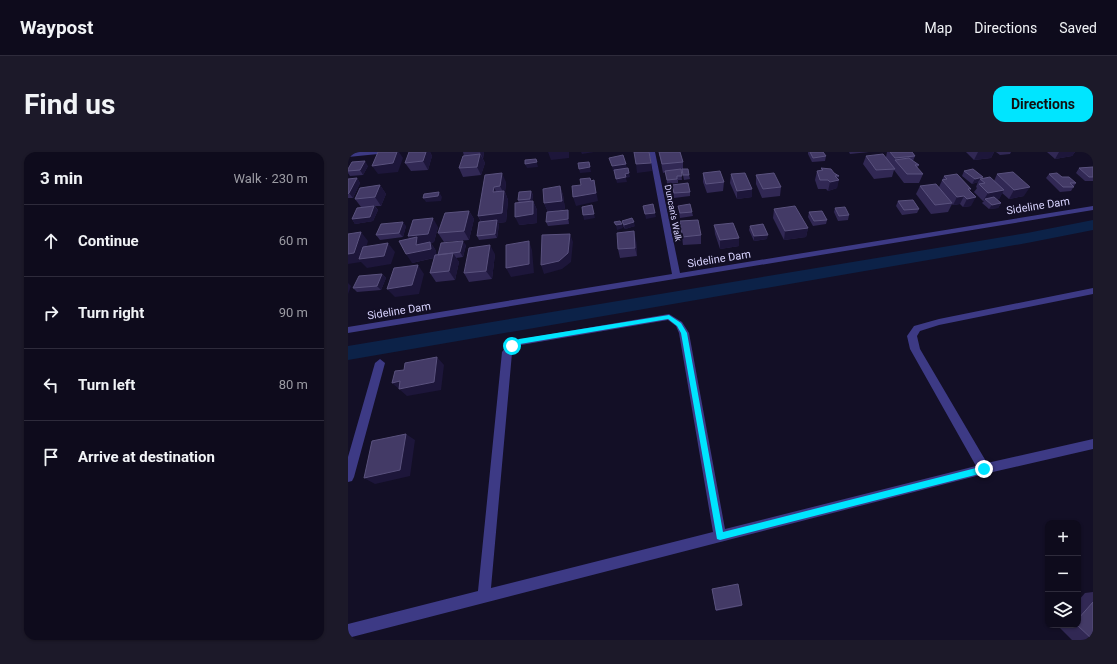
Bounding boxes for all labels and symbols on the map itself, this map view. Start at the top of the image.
street label: Duncan's Walk [663,184,683,243]
street label: Sideline Dam [1005,195,1071,217]
street label: Sideline Dam [686,248,752,270]
street label: Sideline Dam [366,300,432,322]
route start [503,337,521,355]
route end [975,460,993,478]

